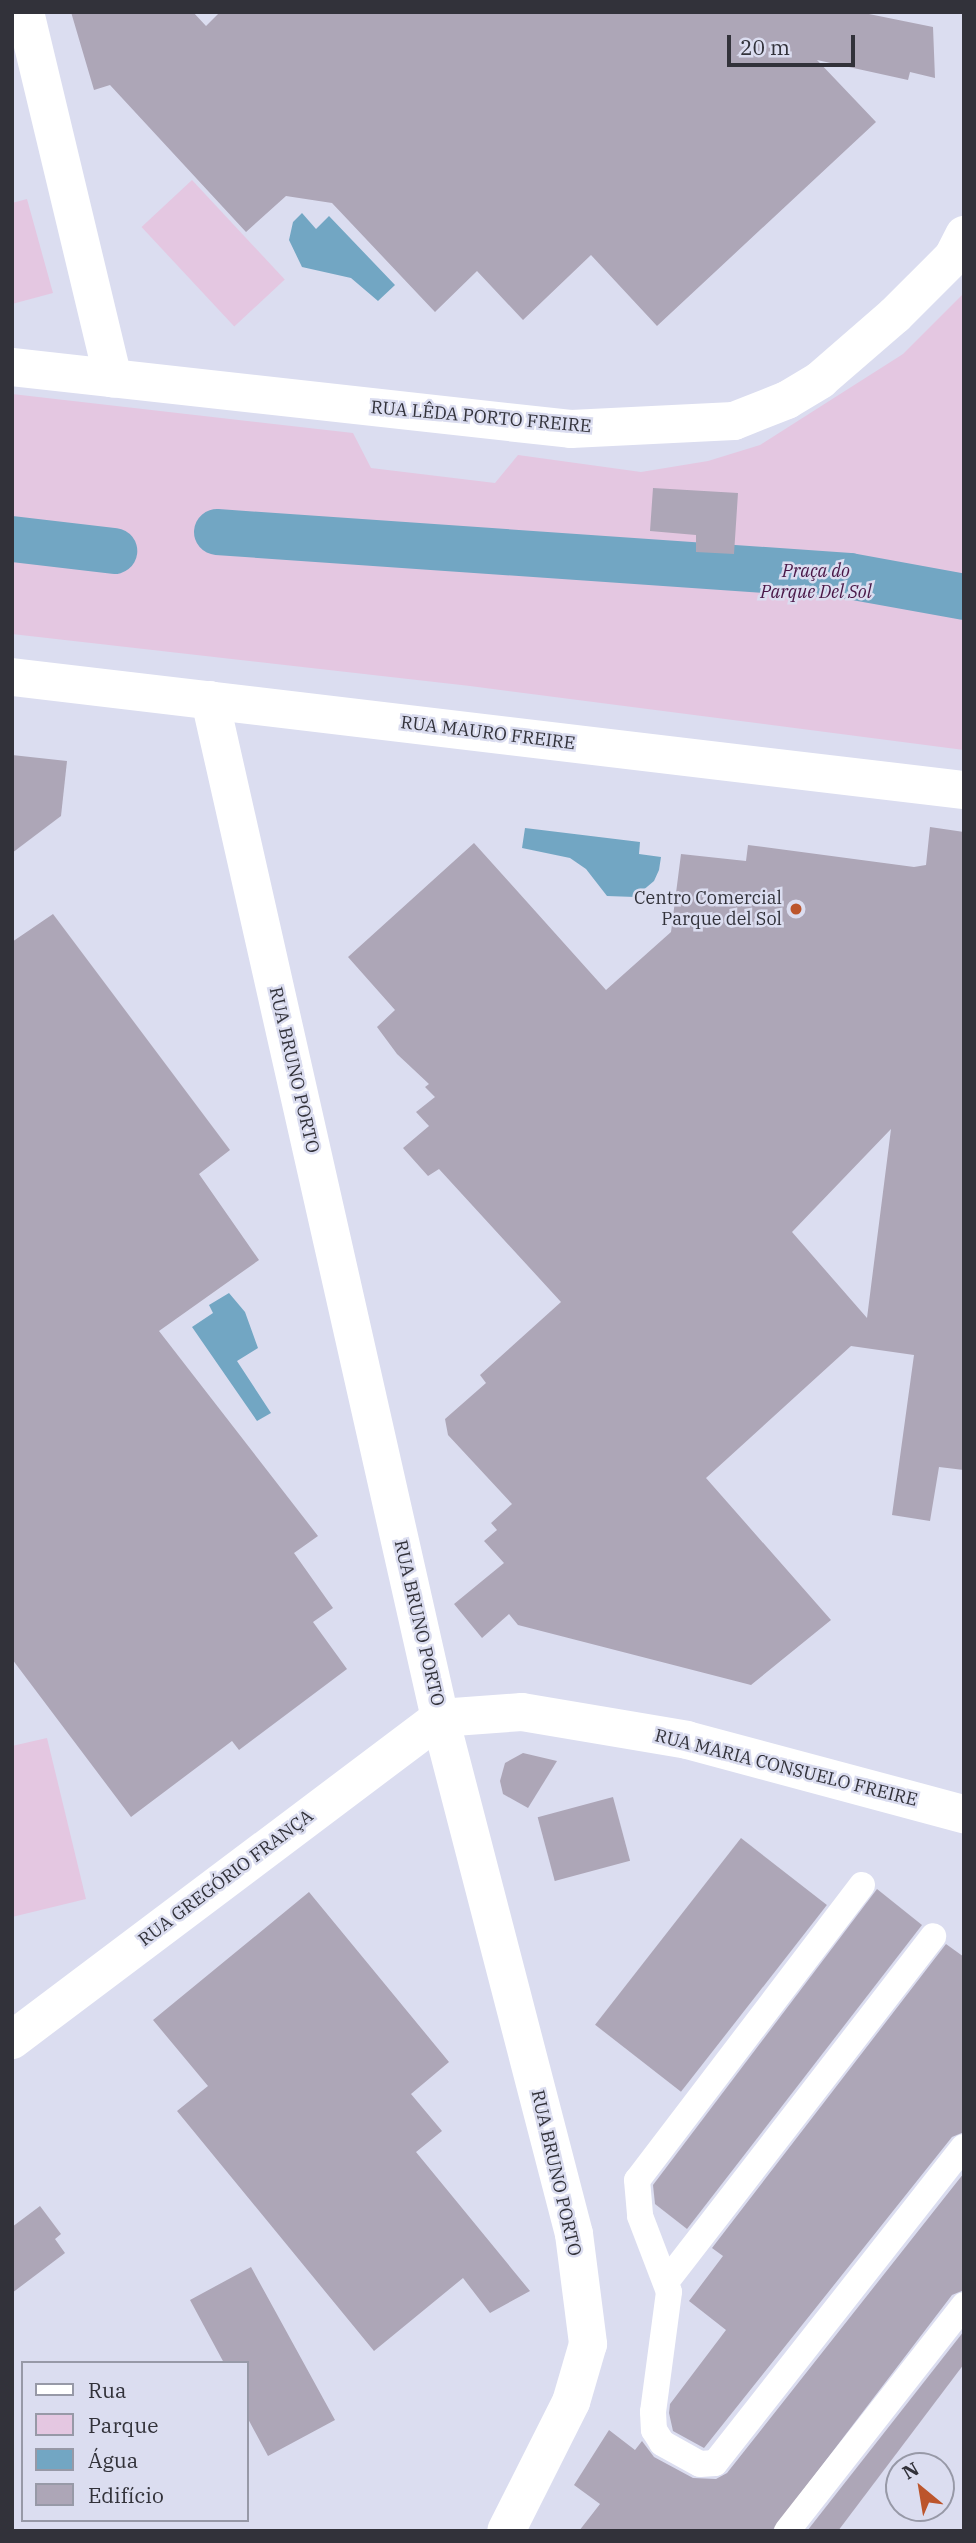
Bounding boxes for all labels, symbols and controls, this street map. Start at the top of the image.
scale bar [731,21,859,65]
text: 20 m [740,33,790,61]
street label: RUA LÊDA PORTO FREIRE [370,397,592,437]
park label: Praça do Parque Del Sol [760,561,872,604]
street label: RUA MAURO FREIRE [399,712,577,754]
place label: Centro Comercial Parque del Sol [634,888,782,930]
marker: Centro Comercial Parque del Sol [788,901,804,917]
street label: RUA BRUNO PORTO [264,985,324,1155]
street label: RUA BRUNO PORTO [389,1538,449,1708]
street label: RUA MARIA CONSUELO FREIRE [652,1725,920,1811]
street label: RUA GREGÓRIO FRANÇA [134,1805,318,1951]
street label: RUA BRUNO PORTO [526,2088,586,2258]
legend [21,2361,248,2522]
text: Rua [88,2376,126,2404]
text: Parque [88,2411,158,2439]
text: Água [88,2446,138,2474]
north arrow [885,2452,955,2522]
text: N [898,2456,923,2485]
text: Edifício [88,2481,164,2509]

